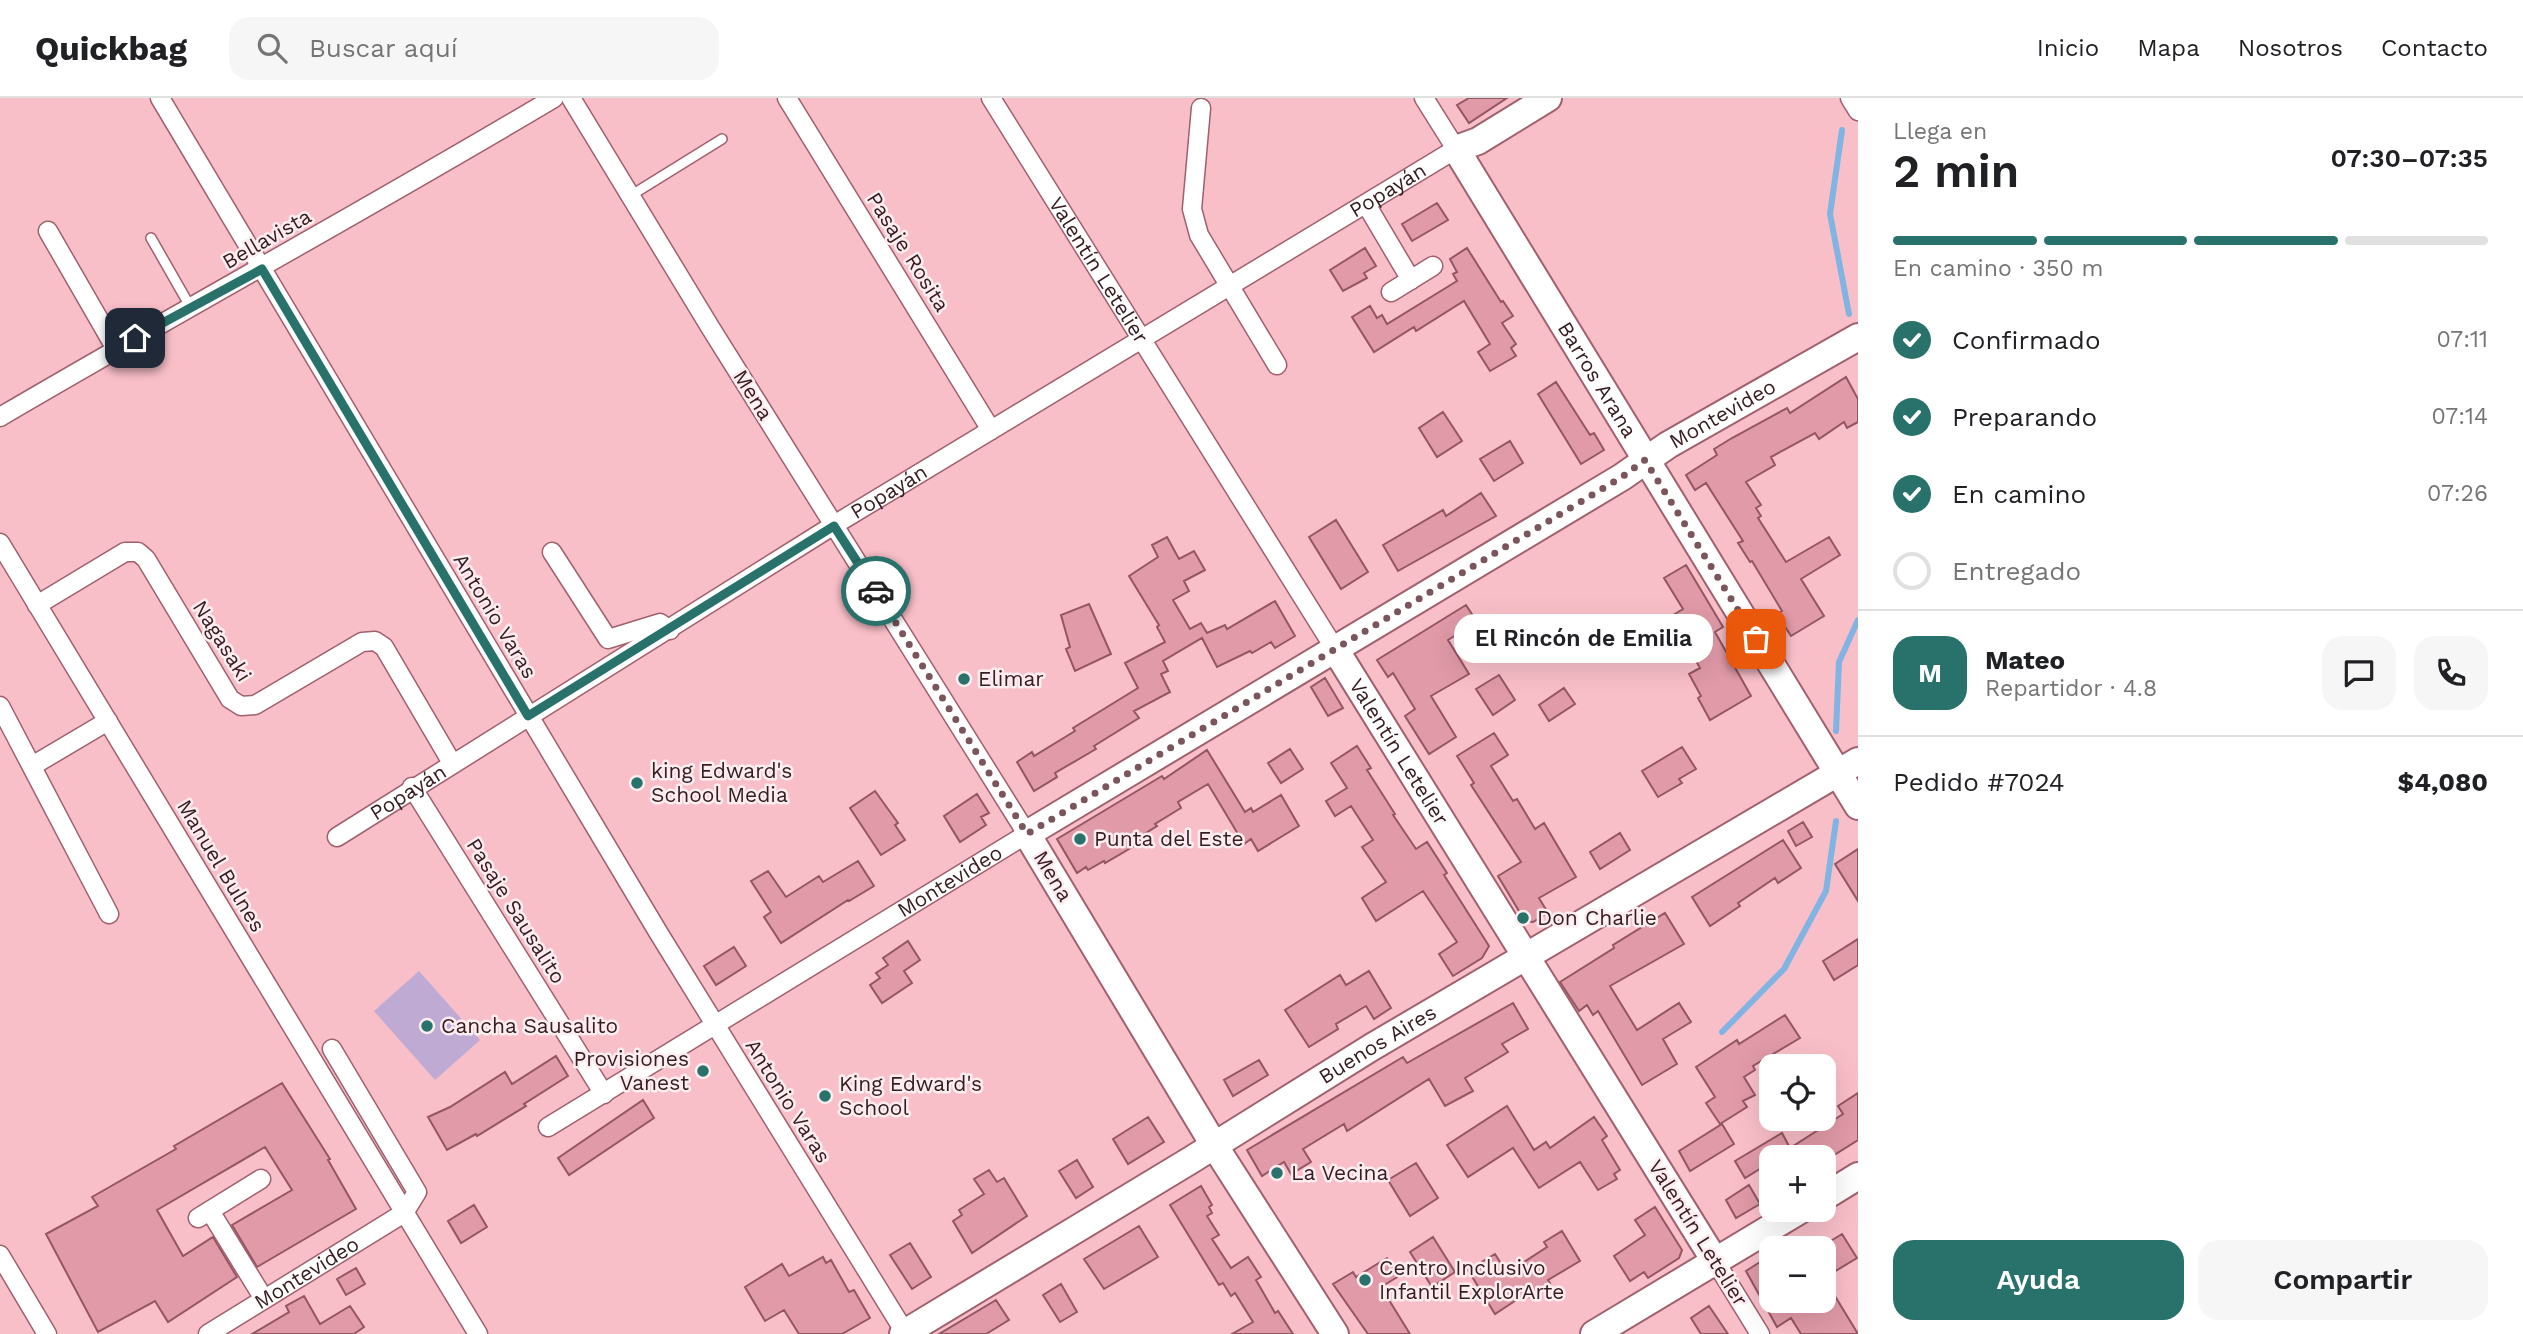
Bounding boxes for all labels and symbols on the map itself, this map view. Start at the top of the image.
street label: Popayán [1345,157,1430,222]
street label: Pasaje Rosita [862,187,955,316]
street label: Valentín Letelier [1044,192,1154,348]
street label: Bellavista [218,203,316,274]
pin [105,308,165,368]
street label: Barros Arana [1553,317,1643,442]
street label: Mena [728,365,779,425]
street label: Montevideo [1665,373,1780,454]
street label: Popayán [846,459,932,524]
street label: Antonio Varas [448,549,543,683]
courier [841,556,911,626]
street label: Nagasaki [188,596,257,686]
pin [1726,609,1786,669]
callout: El Rincón de Emilia [1455,614,1714,664]
place label: Elimar [978,666,1044,691]
marker: Elimar [956,671,972,687]
street label: Valentín Letelier [1344,674,1454,830]
place label: king Edward's School Media [651,758,792,807]
street label: Popayán [365,759,451,825]
marker: king Edward's School Media [629,775,645,791]
street label: Manuel Bulnes [172,795,271,936]
place label: Punta del Este [1094,826,1244,851]
marker: Punta del Este [1072,831,1088,847]
street label: Pasaje Sausalito [462,833,571,988]
street label: Montevideo [893,839,1007,922]
street label: Mena [1029,846,1078,906]
place label: Don Charlie [1537,905,1657,930]
marker: Don Charlie [1515,910,1531,926]
street label: Buenos Aires [1314,999,1441,1089]
place label: Cancha Sausalito [441,1013,618,1038]
marker: Cancha Sausalito [419,1018,435,1034]
street label: Antonio Varas [740,1034,836,1167]
place label: Provisiones Vanest [573,1046,689,1095]
marker: Provisiones Vanest [695,1063,711,1079]
place label: King Edward's School [839,1071,982,1120]
marker: King Edward's School [817,1088,833,1104]
street label: Valentín Letelier [1643,1155,1754,1311]
place label: La Vecina [1291,1160,1389,1185]
marker: La Vecina [1269,1165,1285,1181]
street label: Montevideo [250,1231,363,1314]
place label: Centro Inclusivo Infantil ExplorArte [1379,1255,1564,1304]
marker: Centro Inclusivo Infantil ExplorArte [1357,1272,1373,1288]

